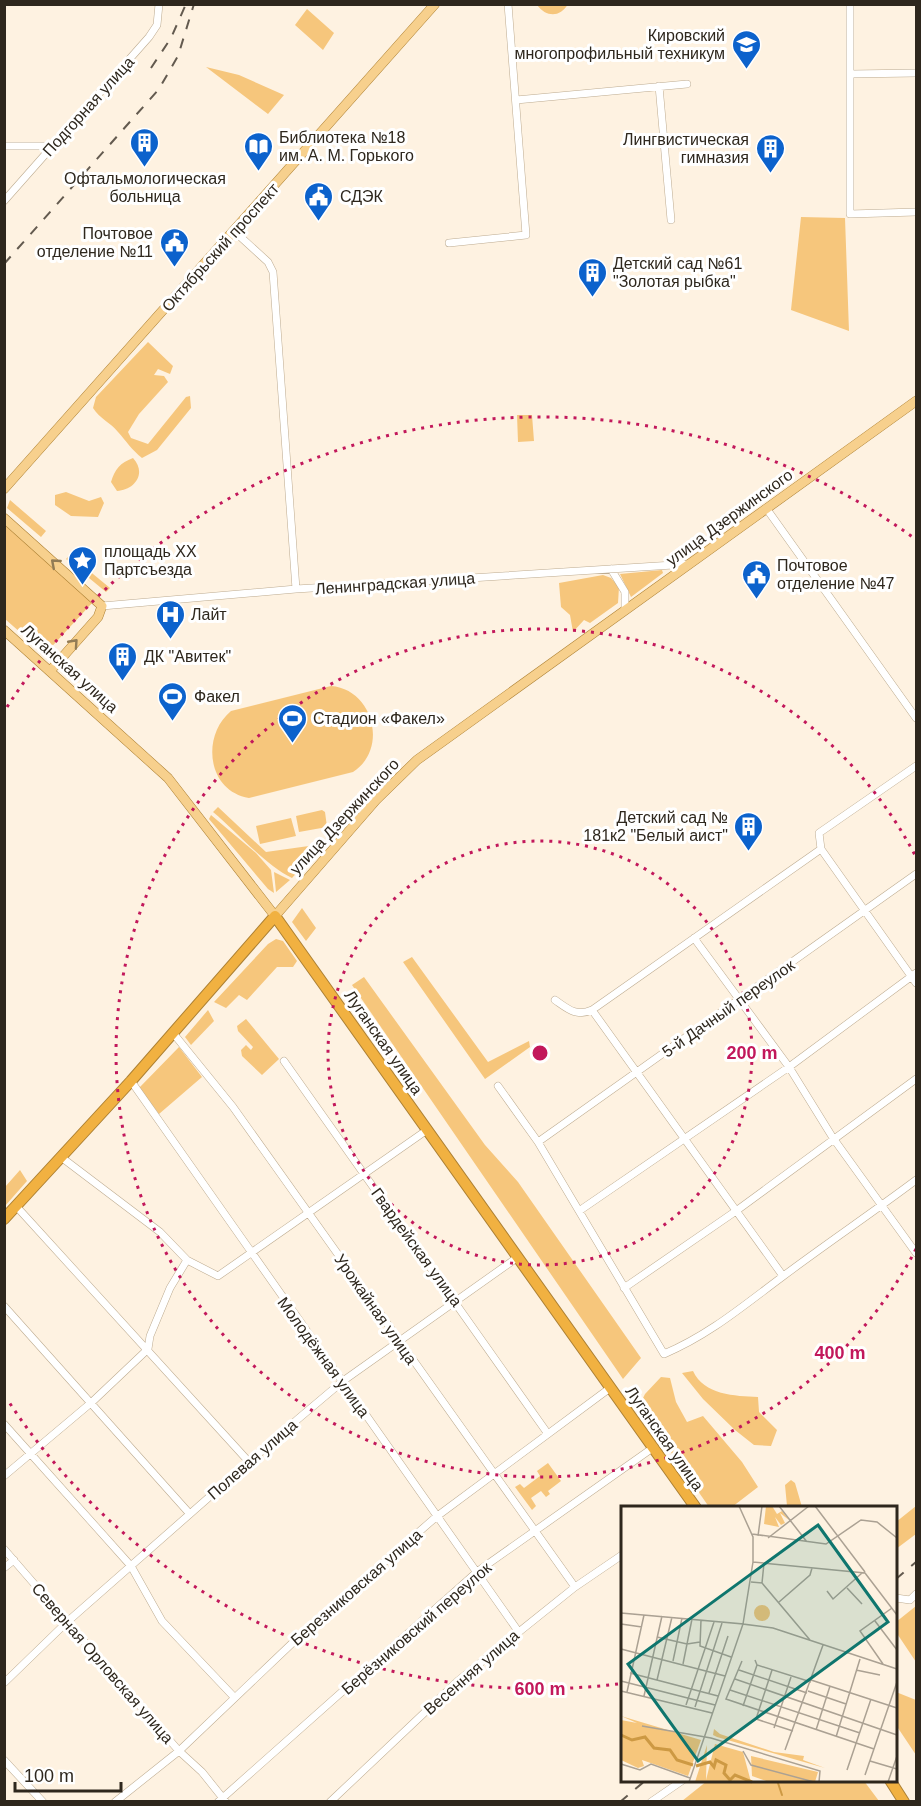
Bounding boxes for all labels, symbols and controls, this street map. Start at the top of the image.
place label: Кировский многопрофильный техникум [514,27,725,62]
school or university icon: Кировский многопрофильный техникум [730,28,762,70]
street label: Подгорная улица [39,53,137,159]
building icon: Офтальмологическая больница [129,126,161,168]
place label: Библиотека №18 им. А. М. Горького [279,129,414,164]
library icon: Библиотека №18 им. А. М. Горького [242,130,274,172]
place label: Лингвистическая гимназия [623,131,749,166]
building icon: Лингвистическая гимназия [754,132,786,174]
place label: Офтальмологическая больница [64,170,226,205]
street label: Октябрьский проспект [159,180,283,315]
public building icon: СДЭК [303,180,335,222]
place label: СДЭК [340,188,384,205]
place label: Почтовое отделение №11 [37,225,153,260]
public building icon: Почтовое отделение №11 [158,226,190,268]
place label: Детский сад №61 "Золотая рыбка" [613,255,742,290]
building icon: Детский сад №61 "Золотая рыбка" [576,256,608,298]
street label: улица Дзержинского [663,466,796,569]
place label: площадь XX Партсъезда [104,543,197,578]
place icon: площадь XX Партсъезда [67,544,99,586]
place label: Почтовое отделение №47 [777,557,894,592]
public building icon: Почтовое отделение №47 [740,558,772,600]
one-way arrow [52,559,62,570]
street label: Ленинградская улица [314,569,476,598]
hospital icon: Лайт [154,598,186,640]
place label: Лайт [191,606,227,623]
street label: Луганская улица [18,621,121,716]
one-way arrow [67,640,78,650]
building icon: ДК "Авитек" [107,640,139,682]
place label: ДК "Авитек" [144,648,231,665]
sports icon: Факел [157,680,189,722]
place label: Факел [194,688,240,705]
sports icon: Стадион «Факел» [276,702,308,744]
place label: Стадион «Факел» [313,710,445,727]
street label: улица Дзержинского [286,755,402,878]
place label: Детский сад № 181к2 "Белый аист" [583,809,728,844]
building icon: Детский сад № 181к2 "Белый аист" [733,810,765,852]
street label: 5-й Дачный переулок [659,956,798,1060]
street label: Луганская улица [341,987,426,1098]
centre of rings [530,1043,550,1063]
text: 200 m [726,1043,778,1063]
street label: Гвардейская улица [368,1185,465,1310]
street label: Урожайная улица [331,1251,420,1368]
street label: Молодёжная улица [274,1294,373,1421]
text: 400 m [814,1343,866,1363]
street label: Луганская улица [622,1383,707,1494]
street label: Полевая улица [204,1416,300,1503]
inset map [621,1506,897,1782]
street label: Березниковская улица [287,1526,425,1649]
street label: Берёзниковский переулок [338,1558,495,1698]
street label: Северная Орловская улица [29,1580,177,1747]
street label: Весенняя улица [421,1627,522,1718]
text: 600 m [514,1679,566,1699]
scale bar [15,1755,122,1793]
text: 100 m [24,1766,74,1786]

